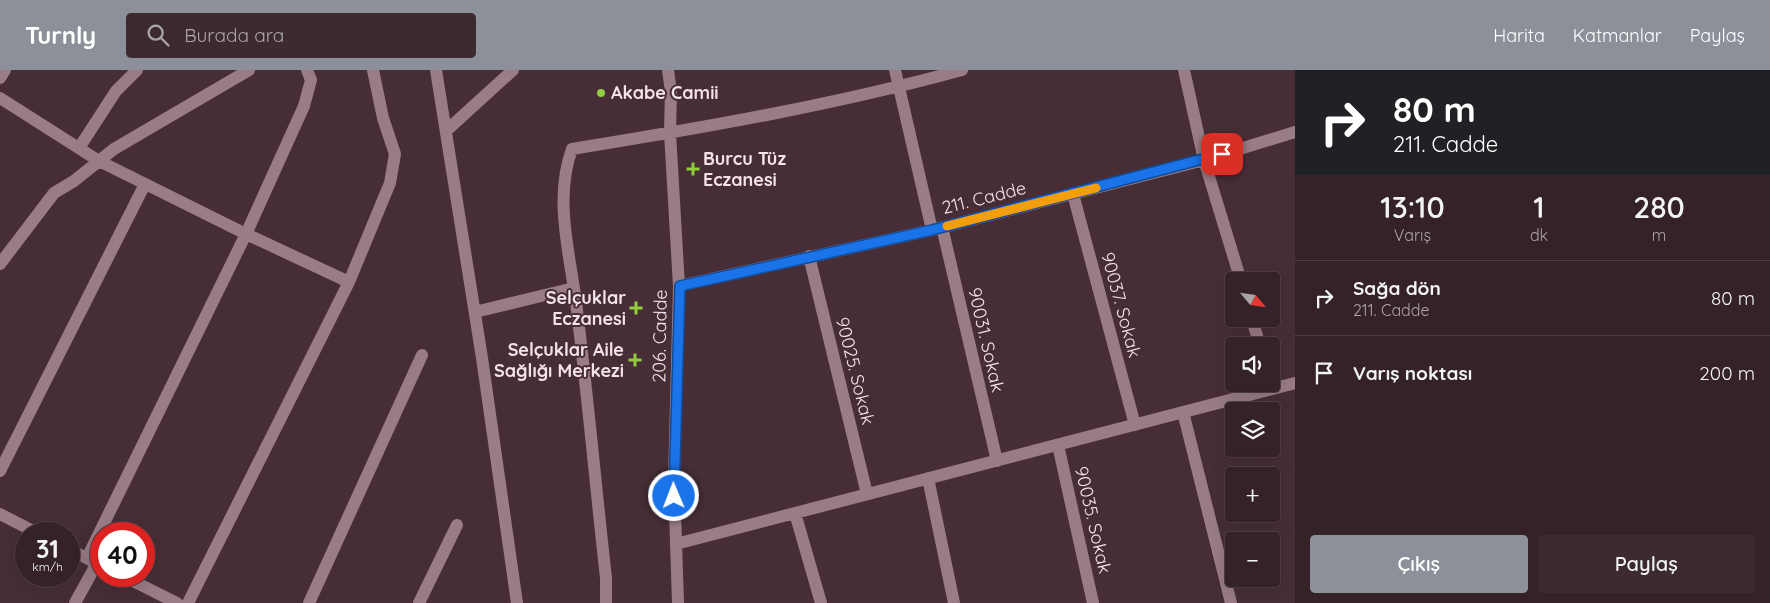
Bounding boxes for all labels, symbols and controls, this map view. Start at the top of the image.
search box [126,13,476,58]
text: Turnly [25,20,96,50]
icon: search [144,21,172,49]
text: Burada ara [184,23,284,47]
text: Harita [1493,24,1545,47]
text: Katmanlar [1573,24,1662,47]
text: Paylaş [1690,24,1745,47]
place label: Akabe Camii [611,81,719,104]
marker: Akabe Camii [595,87,607,99]
text: 80 m [1393,87,1476,131]
icon: right [1310,90,1375,155]
text: 211. Cadde [1393,130,1498,158]
pin [1201,133,1243,175]
icon: arrive [1208,140,1236,168]
place label: Burcu Tüz Eczanesi [703,147,786,191]
marker: Burcu Tüz Eczanesi [687,163,699,175]
street label: 211. Cadde [939,176,1028,219]
text: 13:10 [1380,188,1445,226]
text: 1 [1533,188,1545,226]
text: 280 [1633,188,1685,226]
text: Varış [1394,225,1431,245]
text: dk [1530,225,1548,245]
text: m [1652,225,1666,245]
street label: 90037. Sokak [1096,250,1147,360]
north arrow [1225,272,1280,328]
map controls [1225,272,1280,587]
text: Sağa dön [1353,276,1441,300]
icon: right [1310,284,1338,312]
street label: 90031. Sokak [963,285,1010,395]
place label: Selçuklar Eczanesi [546,286,626,330]
text: 80 m [1711,286,1755,310]
street label: 206. Cadde [647,289,672,383]
text: 211. Cadde [1353,300,1430,320]
marker: Selçuklar Eczanesi [630,302,642,314]
street label: 90025. Sokak [831,315,880,427]
button: sound [1225,337,1280,392]
place label: Selçuklar Aile Sağlığı Merkezi [494,338,624,382]
marker: Selçuklar Aile Sağlığı Merkezi [628,353,642,367]
icon: arrive [1310,359,1338,387]
text: Varış noktası [1353,361,1472,385]
text: 200 m [1699,361,1755,385]
button: layers [1225,402,1280,457]
street label: 90035. Sokak [1070,464,1117,576]
button: + [1225,467,1280,522]
position arrow [647,469,699,521]
speed limit sign: 40 [90,522,155,587]
button: − [1225,532,1280,587]
text: 31 [36,533,59,564]
button: Çıkış [1310,535,1528,593]
button: Paylaş [1538,535,1755,593]
text: km/h [32,559,63,574]

